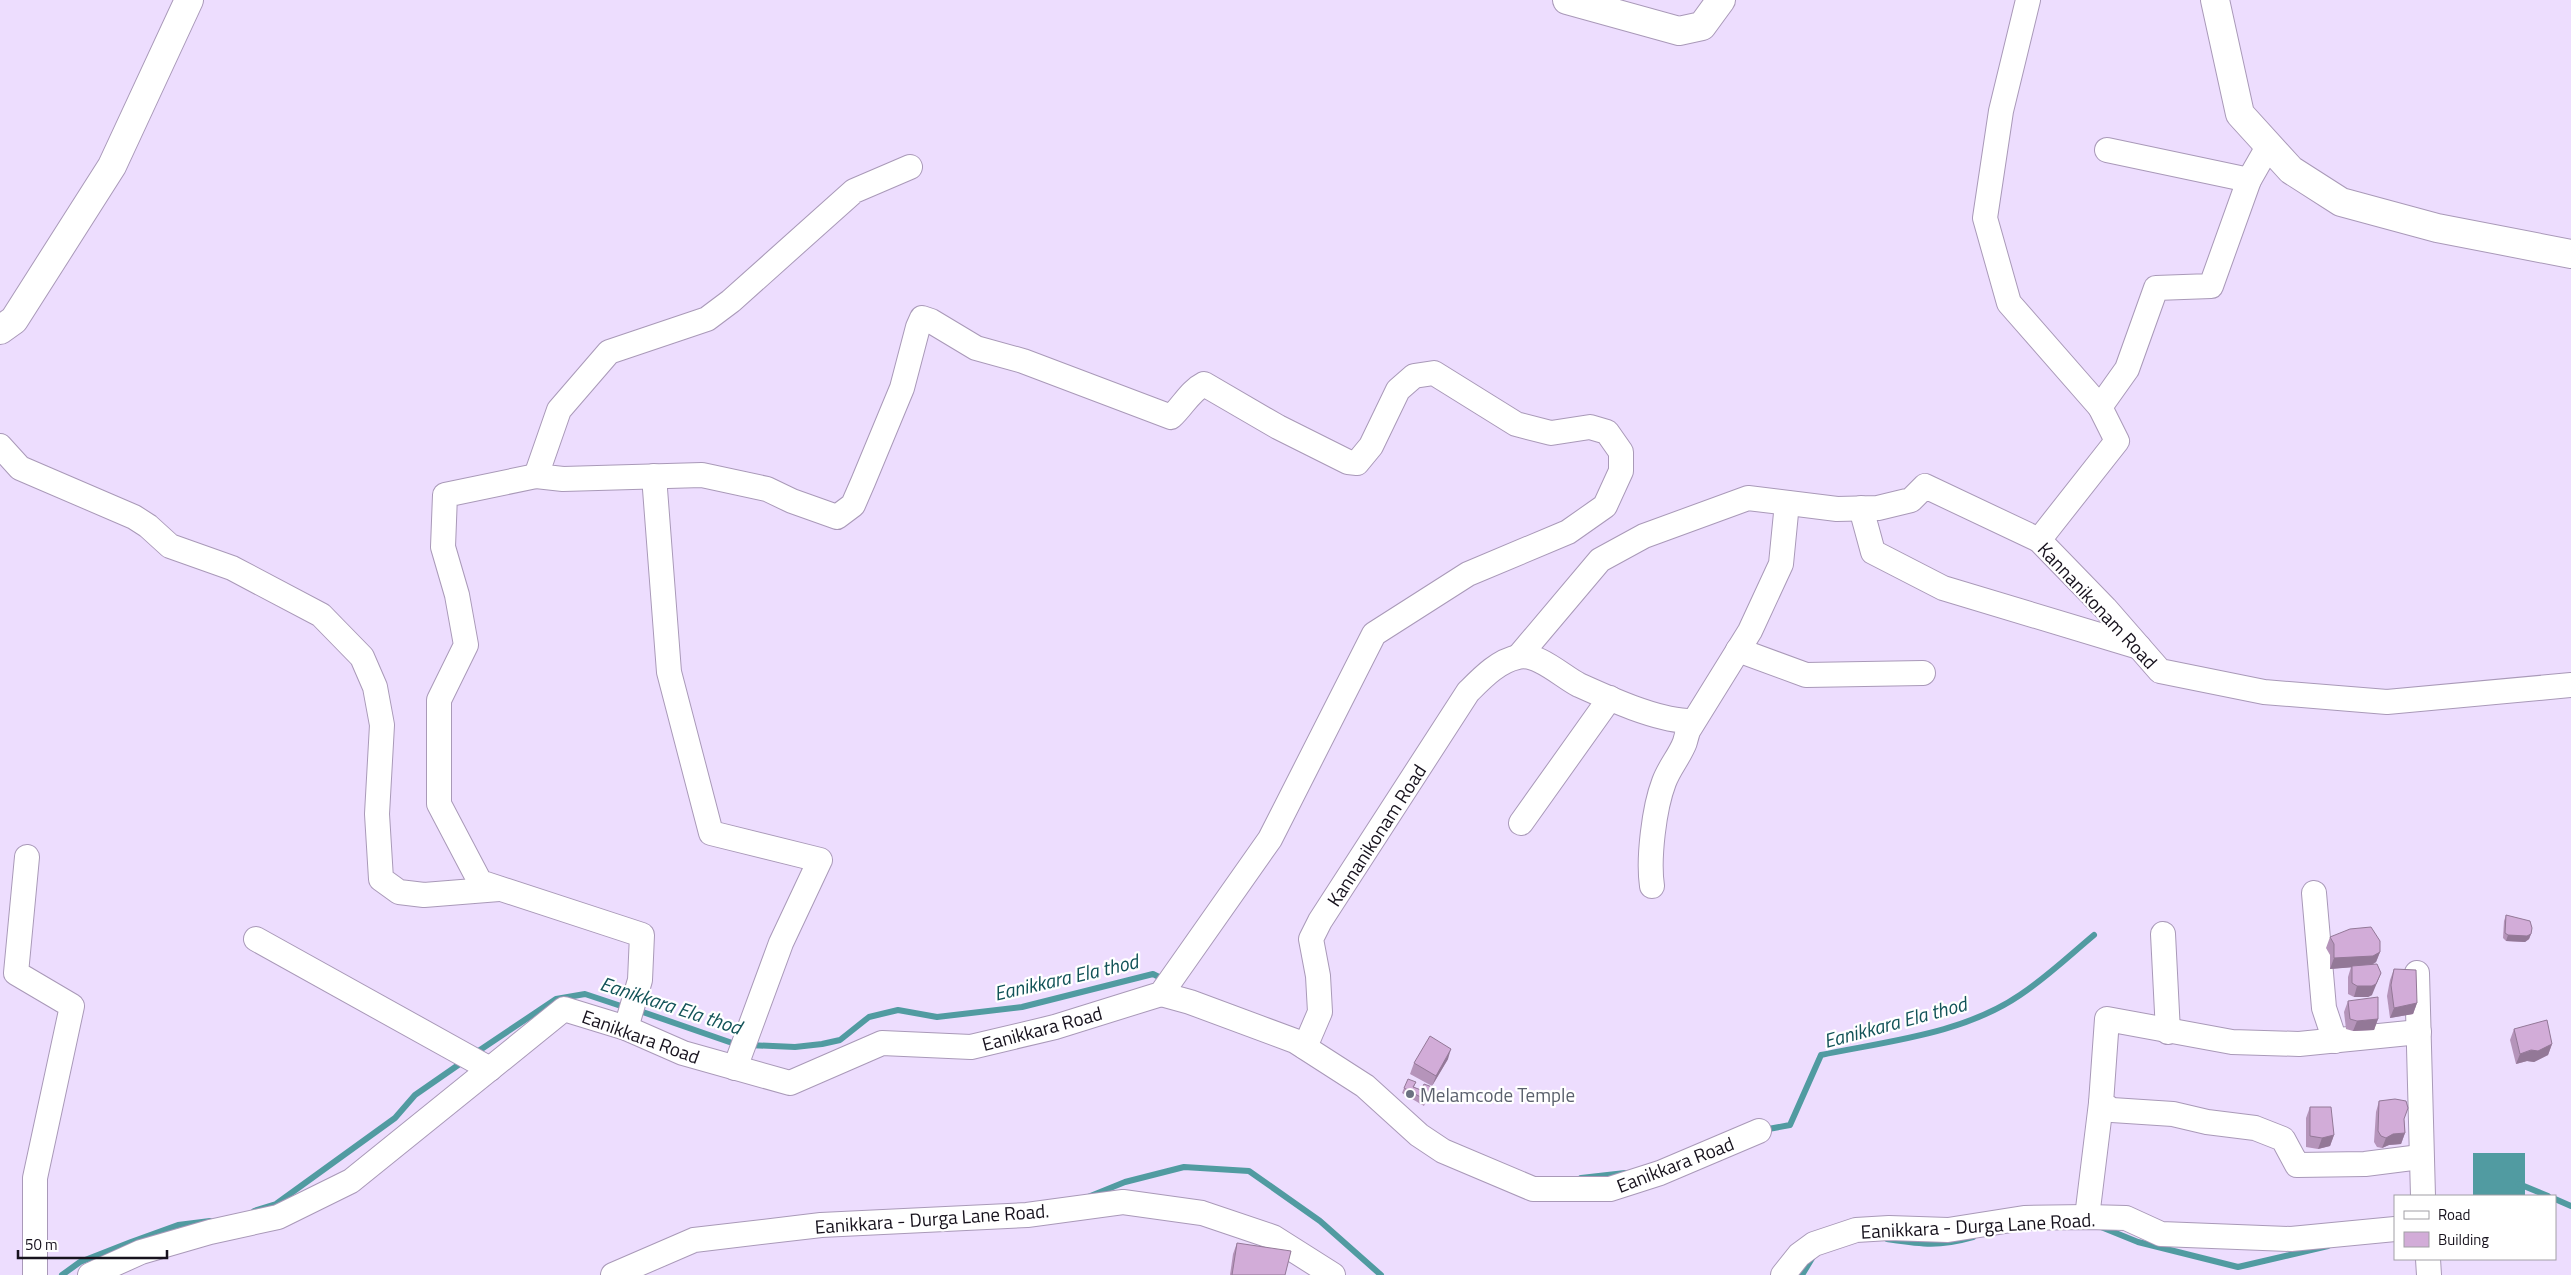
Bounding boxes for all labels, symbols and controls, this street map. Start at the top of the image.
street label: Kannanikonam Road [2031,535,2165,675]
street label: Kannanikonam Road [1319,758,1433,912]
water label: Eanikkara Ela thod [991,945,1143,1009]
water label: Eanikkara Ela thod [596,968,748,1043]
water label: Eanikkara Ela thod [1820,987,1972,1056]
street label: Eanikkara Road [979,998,1105,1058]
street label: Eanikkara Road [578,1001,704,1071]
place label: Melamcode Temple [1420,1080,1575,1109]
marker: Melamcode Temple [1404,1088,1416,1100]
street label: Eanikkara Road [1612,1128,1738,1200]
street label: Eanikkara - Durga Lane Road. [814,1195,1050,1241]
legend [2394,1195,2556,1260]
text: Road [2438,1203,2470,1226]
street label: Eanikkara - Durga Lane Road. [1860,1204,2096,1246]
scale bar [18,1228,166,1260]
text: Building [2438,1228,2489,1251]
text: 50 m [25,1233,58,1256]

